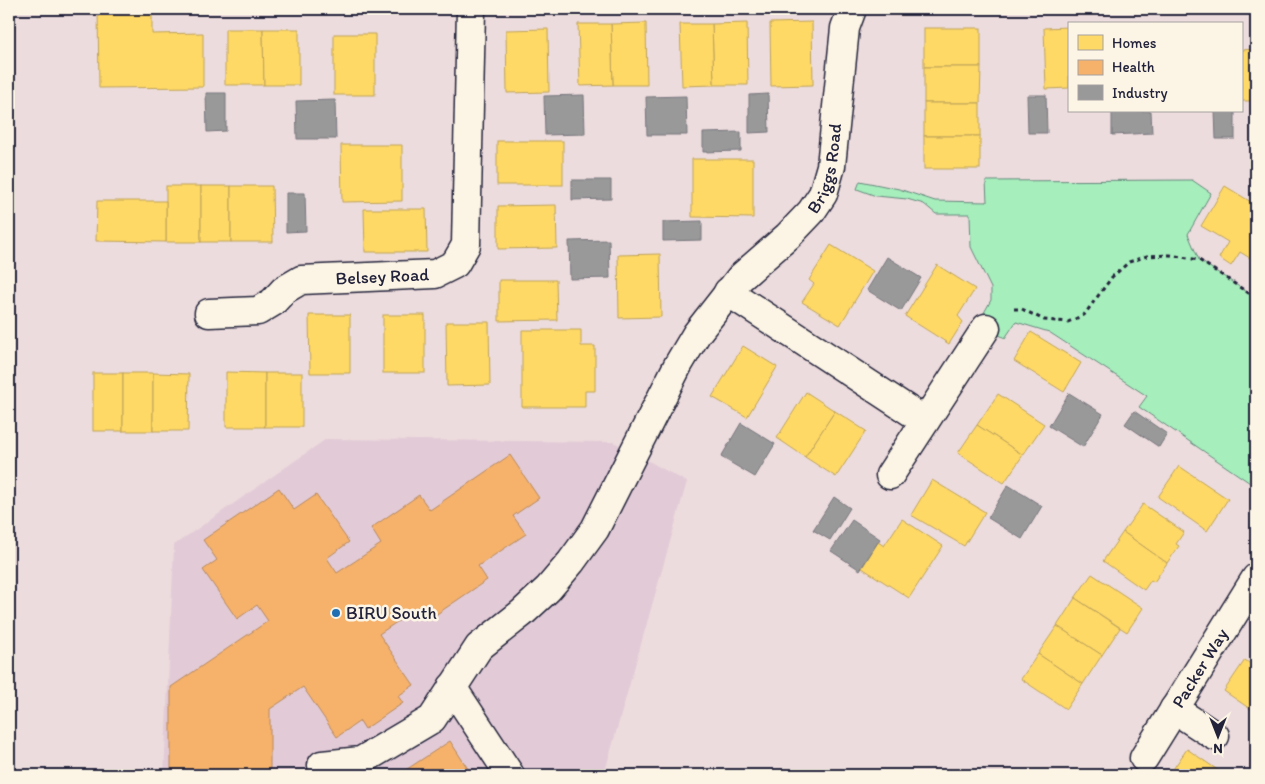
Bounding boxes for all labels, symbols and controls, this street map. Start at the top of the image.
legend [1068,22,1242,112]
text: Homes [1112,34,1157,52]
text: Health [1112,58,1155,76]
text: Industry [1112,84,1168,102]
street label: Briggs Road [802,122,846,218]
street label: Belsey Road [335,263,430,289]
place label: BIRU South [346,602,437,624]
marker: BIRU South [330,607,342,619]
street label: Packer Way [1167,624,1233,712]
north arrow [1192,712,1242,762]
text: N [1213,740,1223,757]

